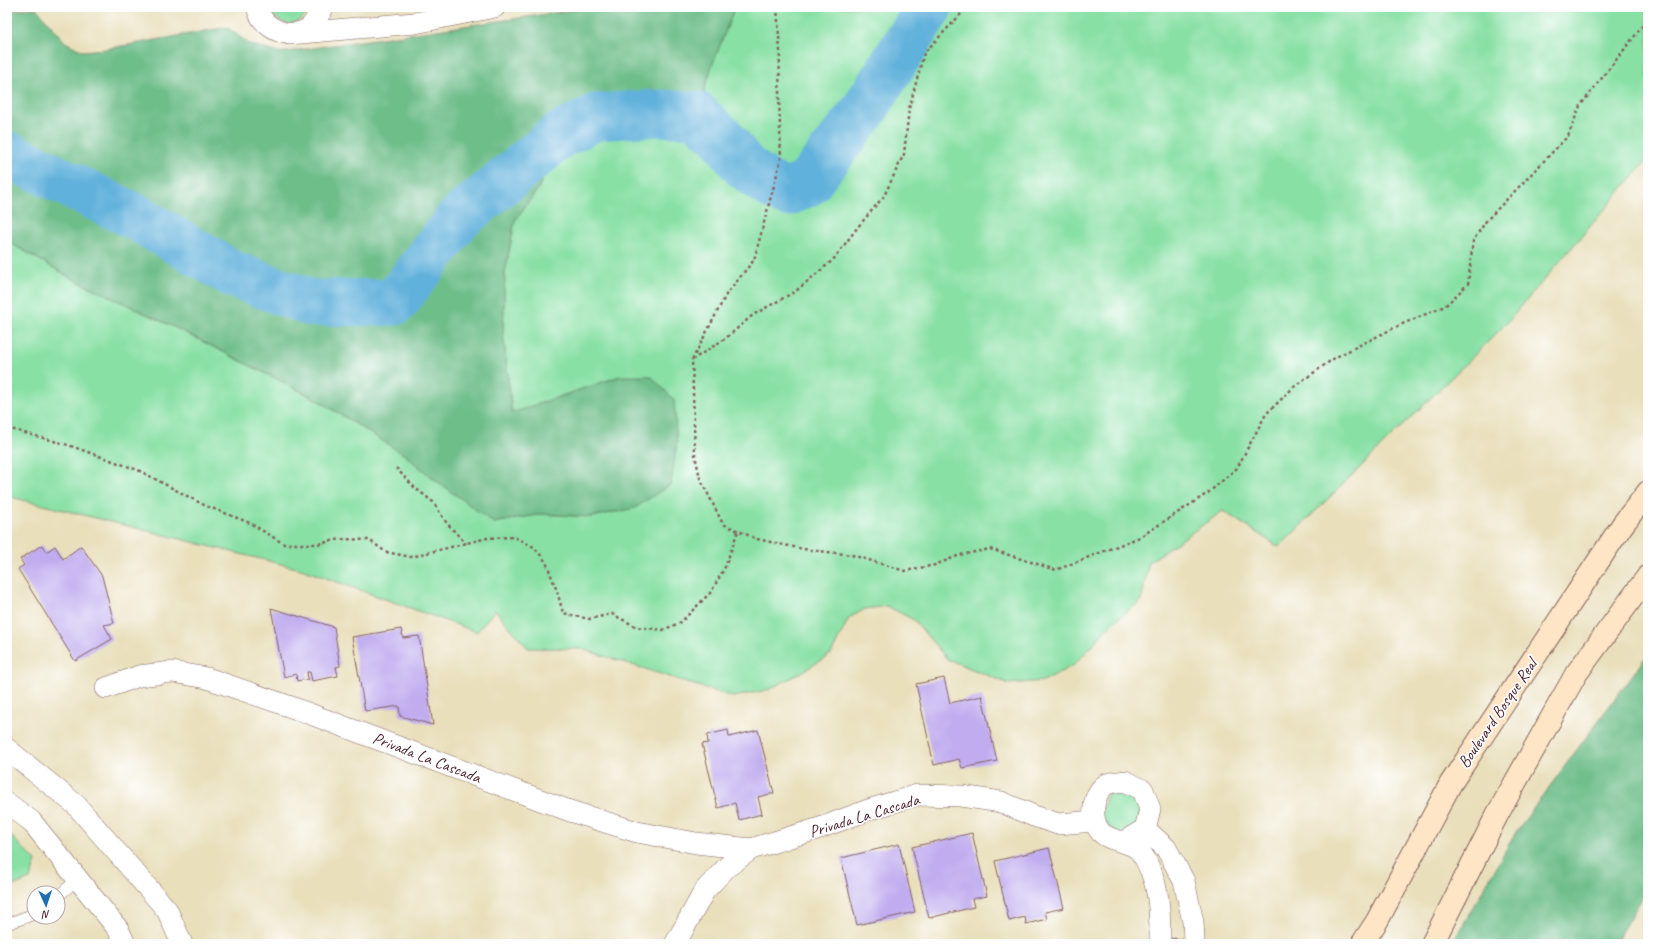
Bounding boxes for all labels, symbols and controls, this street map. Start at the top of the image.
street label: Boulevard Bosque Real [1453,652,1543,772]
street label: Privada La Cascada [370,727,485,788]
street label: Privada La Cascada [807,788,923,842]
north arrow [26,885,66,925]
text: N [41,908,50,922]

